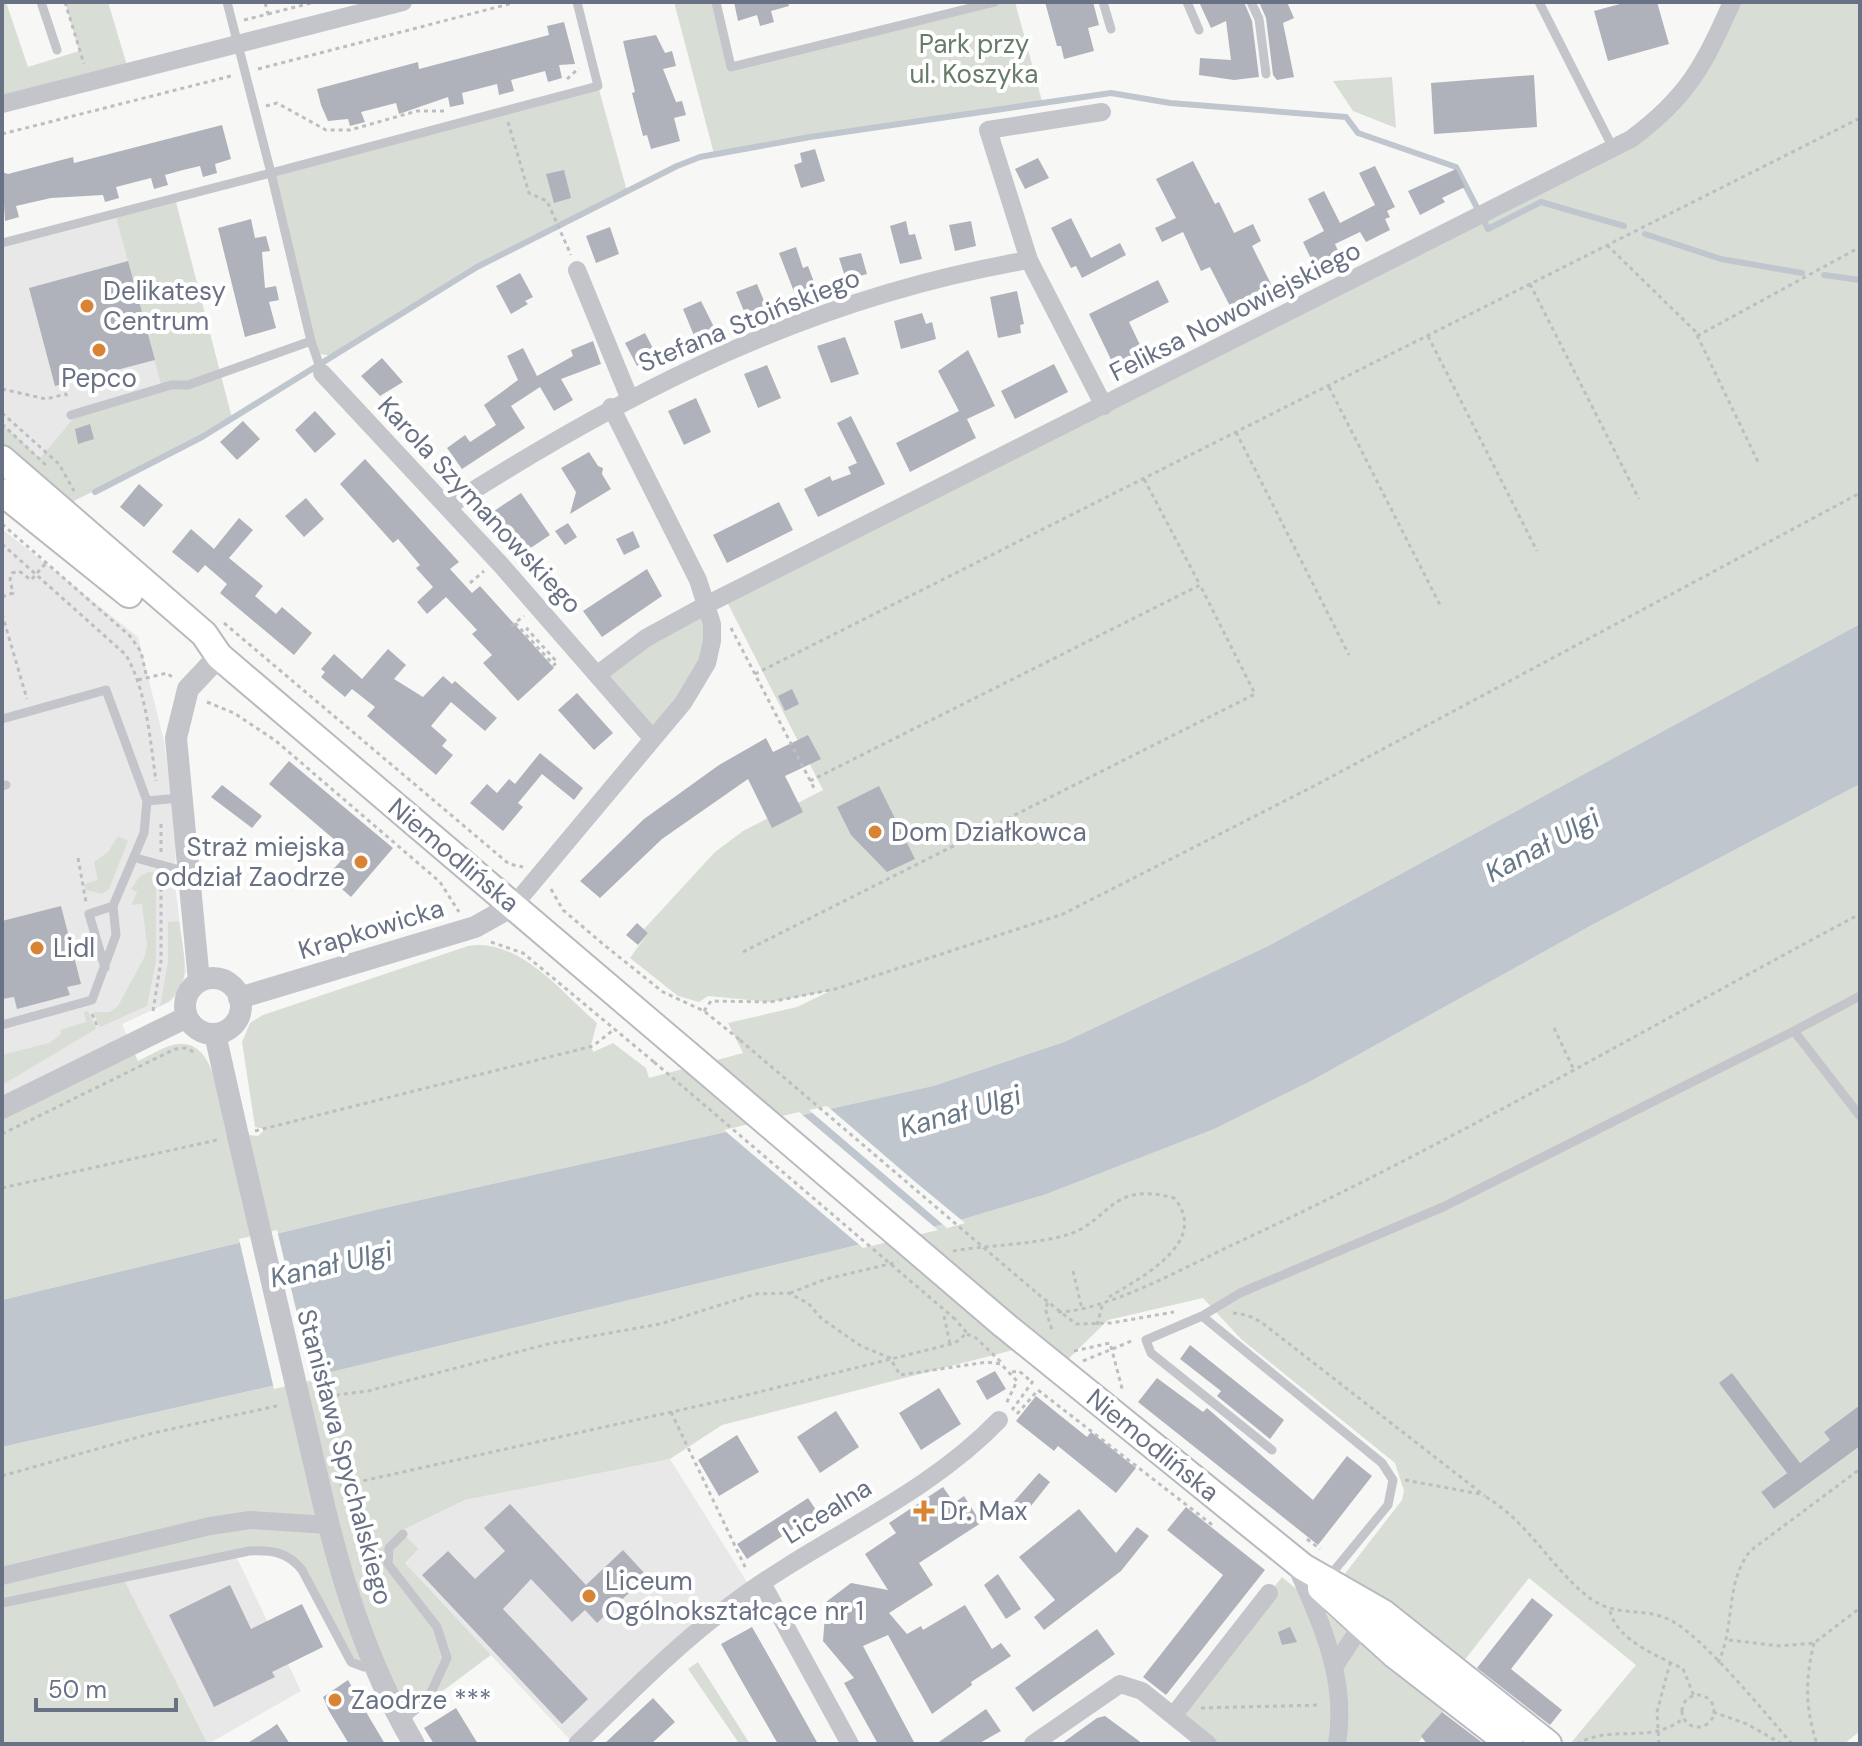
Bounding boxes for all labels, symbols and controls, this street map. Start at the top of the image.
park label: Park przy ul. Koszyka [909,27,1039,91]
street label: Feliksa Nowowiejskiego [1104,233,1366,389]
street label: Stefana Stoińskiego [633,260,865,380]
place label: Delikatesy Centrum [103,274,226,338]
marker: Delikatesy Centrum [78,297,96,315]
marker: Pepco [90,341,108,359]
place label: Pepco [61,361,137,395]
street label: Karola Szymanowskiego [370,389,590,621]
street label: Niemodlińska [381,790,527,920]
water label: Kanał Ulgi [1479,799,1607,891]
place label: Dom Działkowca [891,815,1087,849]
marker: Dom Działkowca [866,823,884,841]
place label: Straż miejska oddział Zaodrze [155,830,345,894]
marker: Straż miejska oddział Zaodrze [352,853,370,871]
street label: Krapkowicka [294,891,448,967]
place label: Lidl [53,931,95,965]
marker: Lidl [28,939,46,957]
water label: Kanał Ulgi [895,1076,1026,1146]
water label: Kanał Ulgi [266,1232,397,1297]
street label: Stanisława Spychalskiego [289,1306,401,1608]
street label: Niemodlińska [1080,1381,1226,1509]
street label: Licealna [776,1470,878,1552]
place label: Dr. Max [940,1494,1028,1528]
marker: Dr. Max [915,1502,933,1520]
place label: Liceum Ogólnokształcące nr 1 [605,1564,864,1628]
marker: Liceum Ogólnokształcące nr 1 [580,1587,598,1605]
scale bar [36,1662,176,1712]
text: 50 m [48,1674,107,1705]
place label: Zaodrze *** [351,1683,492,1717]
marker: Zaodrze *** [326,1691,344,1709]

